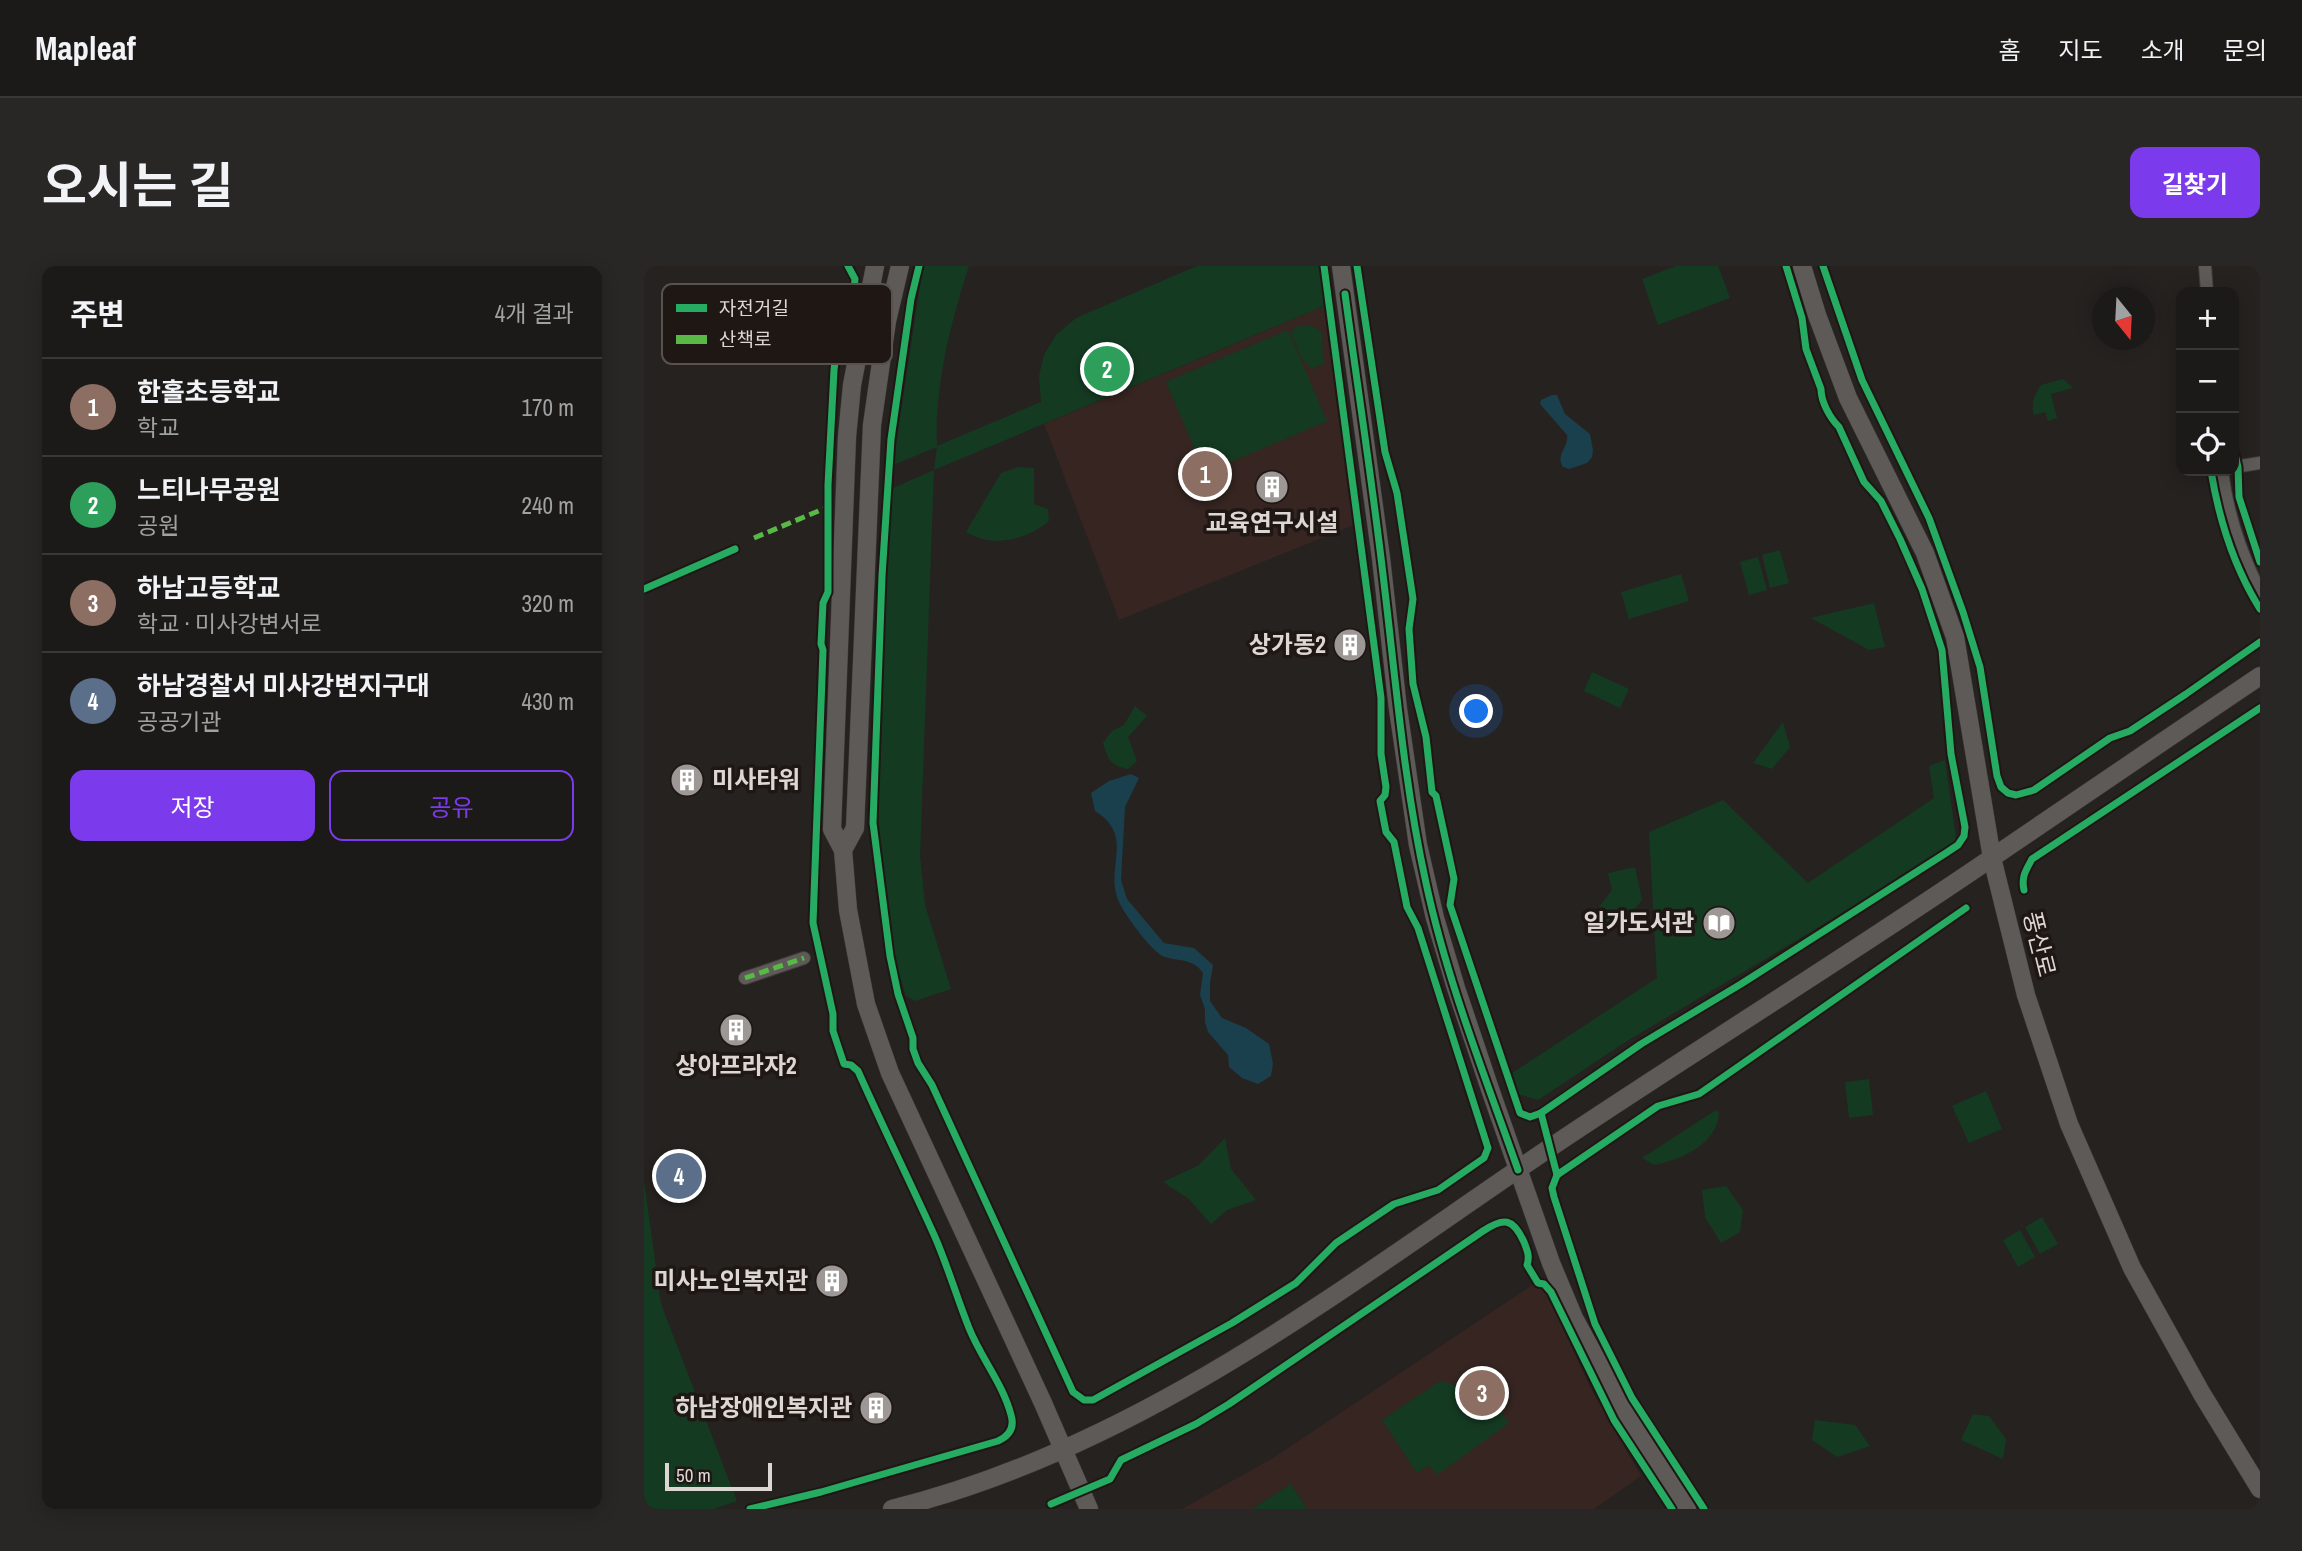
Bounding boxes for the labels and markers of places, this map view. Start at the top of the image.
pin: 2 [1084,343,1130,395]
pin: 1 [1182,448,1228,500]
building icon: 교육연구시설 [1253,468,1291,506]
place label: 교육연구시설 [1206,506,1338,538]
building icon: 상가동2 [1331,626,1369,664]
place label: 상가동2 [1249,628,1326,660]
building icon: 미사타워 [668,761,706,799]
place label: 미사타워 [712,763,800,795]
library icon: 일가도서관 [1700,904,1738,942]
place label: 일가도서관 [1584,906,1694,938]
building icon: 상아프라자2 [717,1011,755,1049]
place label: 상아프라자2 [675,1049,797,1081]
pin: 4 [656,1150,702,1202]
building icon: 미사노인복지관 [813,1262,851,1300]
place label: 미사노인복지관 [653,1264,808,1296]
pin: 3 [1459,1367,1505,1419]
building icon: 하남장애인복지관 [857,1389,895,1427]
place label: 하남장애인복지관 [675,1391,852,1423]

